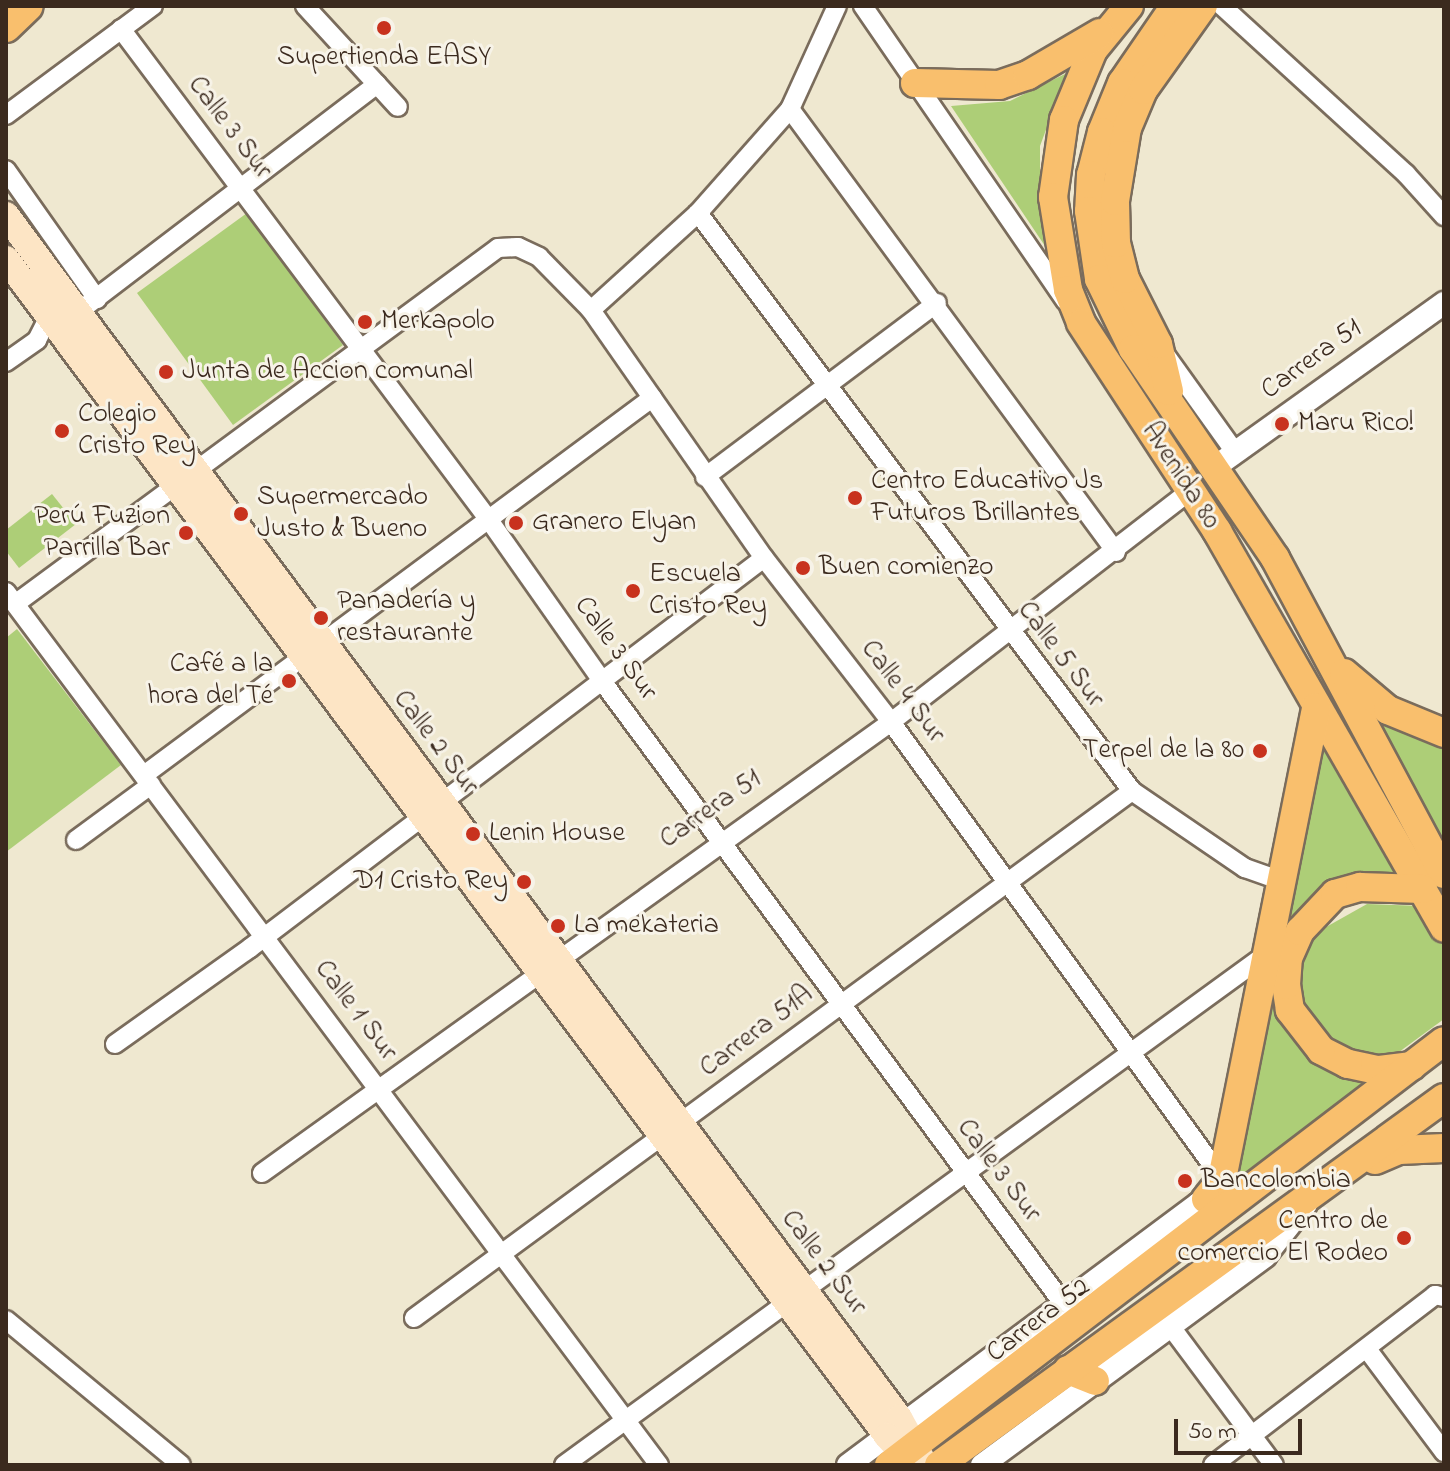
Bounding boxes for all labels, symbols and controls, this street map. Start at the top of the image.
marker: Supertienda EASY [375,19,393,37]
place label: Supertienda EASY [277,41,491,75]
street label: Calle 3 Sur [179,70,279,186]
place label: Merkapolo [381,305,495,339]
street label: Carrera 51 [1255,312,1369,408]
marker: Merkapolo [356,313,374,331]
place label: Junta de Accion comunal [182,355,473,389]
marker: Junta de Accion comunal [157,363,175,381]
place label: Colegio Cristo Rey [78,398,196,464]
place label: Maru Rico! [1298,407,1413,441]
marker: Maru Rico! [1273,415,1291,433]
street label: Avenida 80 [1133,416,1227,536]
marker: Colegio Cristo Rey [53,422,71,440]
place label: Centro Educativo Js Futuros Brillantes [871,465,1103,531]
place label: Supermercado Justo & Bueno [257,481,428,547]
marker: Centro Educativo Js Futuros Brillantes [846,489,864,507]
place label: Perú Fuzion Parrilla Bar [34,500,170,566]
marker: Supermercado Justo & Bueno [232,505,250,523]
place label: Granero Elyan [532,506,696,540]
marker: Granero Elyan [507,514,525,532]
marker: Perú Fuzion Parrilla Bar [177,524,195,542]
place label: Buen comienzo [819,551,994,585]
place label: Escuela Cristo Rey [649,558,767,624]
marker: Buen comienzo [794,559,812,577]
marker: Escuela Cristo Rey [624,582,642,600]
place label: Panadería y restaurante [337,585,475,651]
street label: Calle 3 Sur [566,590,664,708]
street label: Calle 5 Sur [1009,595,1111,715]
marker: Panadería y restaurante [312,609,330,627]
street label: Calle 4 Sur [852,634,952,750]
place label: Café a la hora del Té [147,648,273,714]
marker: Café a la hora del Té [280,672,298,690]
street label: Calle 2 Sur [385,684,485,802]
place label: Terpel de la 80 [1083,734,1244,768]
marker: Terpel de la 80 [1251,742,1269,760]
street label: Carrera 51 [654,763,768,857]
place label: Lenin House [489,817,625,851]
marker: Lenin House [464,825,482,843]
place label: D1 Cristo Rey [354,865,508,899]
marker: D1 Cristo Rey [515,873,533,891]
place label: La mekateria [574,909,719,943]
marker: La mekateria [549,917,567,935]
street label: Calle 1 Sur [306,954,404,1068]
street label: Carrera 51A [694,978,820,1086]
street label: Calle 3 Sur [948,1113,1048,1229]
place label: Bancolombia [1201,1164,1351,1198]
marker: Bancolombia [1176,1172,1194,1190]
street label: Calle 2 Sur [773,1204,873,1322]
place label: Centro de comercio El Rodeo [1177,1205,1388,1271]
marker: Centro de comercio El Rodeo [1395,1229,1413,1247]
street label: Carrera 52 [981,1271,1097,1371]
scale bar [1178,1403,1306,1453]
text: 50 m [1188,1415,1237,1450]

